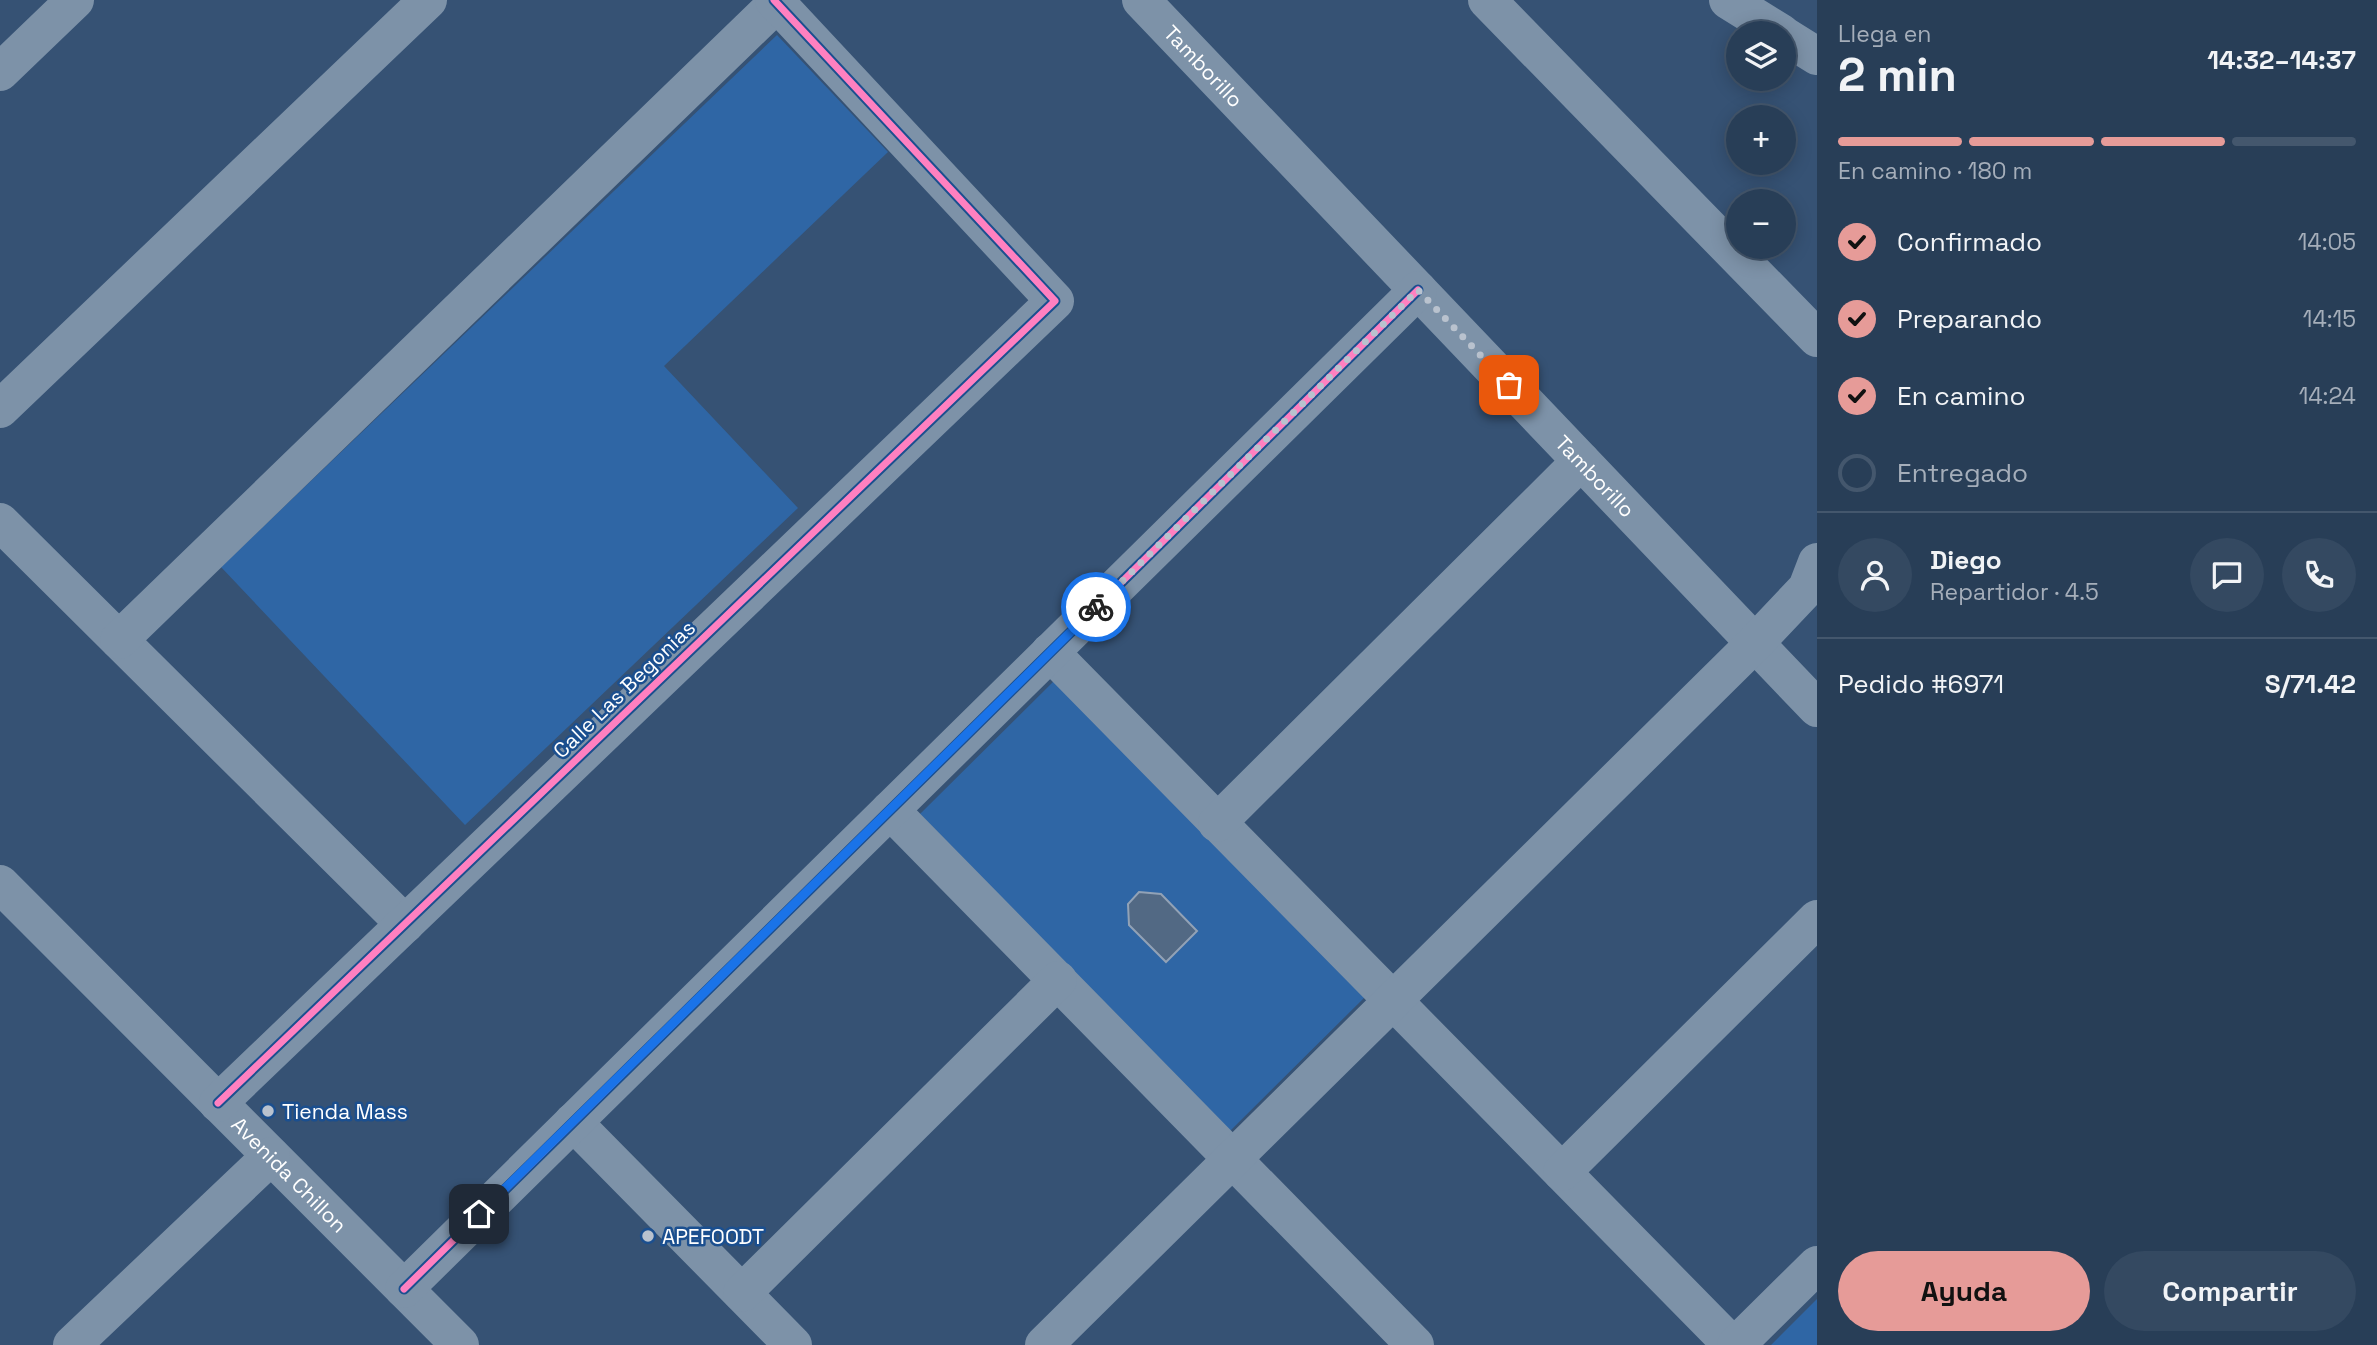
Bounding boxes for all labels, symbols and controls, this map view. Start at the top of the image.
street label: Tamborillo [1158,19,1249,113]
text: Llega en [1838,19,1931,49]
map controls [1726,21,1796,259]
button: layers [1726,21,1796,91]
text: 14:32–14:37 [2207,43,2356,77]
text: 2 min [1838,46,1957,104]
button: + [1726,105,1796,175]
text: En camino · 180 m [1838,156,2032,186]
button: − [1726,189,1796,259]
icon: check [1838,223,1876,261]
text: Confirmado [1897,225,2042,259]
text: 14:05 [2298,227,2356,257]
icon: check [1838,300,1876,338]
text: Preparando [1897,302,2042,336]
text: 14:15 [2303,304,2356,334]
pin [1479,355,1539,415]
icon: bag [1490,366,1528,404]
icon: check [1838,377,1876,415]
text: En camino [1897,379,2026,413]
text: 14:24 [2299,381,2356,411]
street label: Tamborillo [1550,429,1641,523]
text: Entregado [1897,456,2028,490]
button: person [1838,538,1912,612]
button: chat [2190,538,2264,612]
button: phone [2282,538,2356,612]
text: Diego [1930,543,2002,577]
courier [1061,572,1131,642]
text: Repartidor · 4.5 [1930,577,2099,607]
icon: bike [1077,588,1115,626]
street label: Calle Las Begonias [547,614,701,764]
text: Pedido #6971 [1838,667,2004,701]
text: S/71.42 [2265,667,2356,701]
place label: Tienda Mass [282,1098,408,1125]
marker: Tienda Mass [260,1103,276,1119]
street label: Avenida Chillon [226,1111,353,1238]
pin [449,1184,509,1244]
icon: home [460,1195,498,1233]
place label: APEFOODT [662,1223,764,1250]
marker: APEFOODT [640,1228,656,1244]
button: Ayuda [1838,1251,2090,1331]
button: Compartir [2104,1251,2356,1331]

